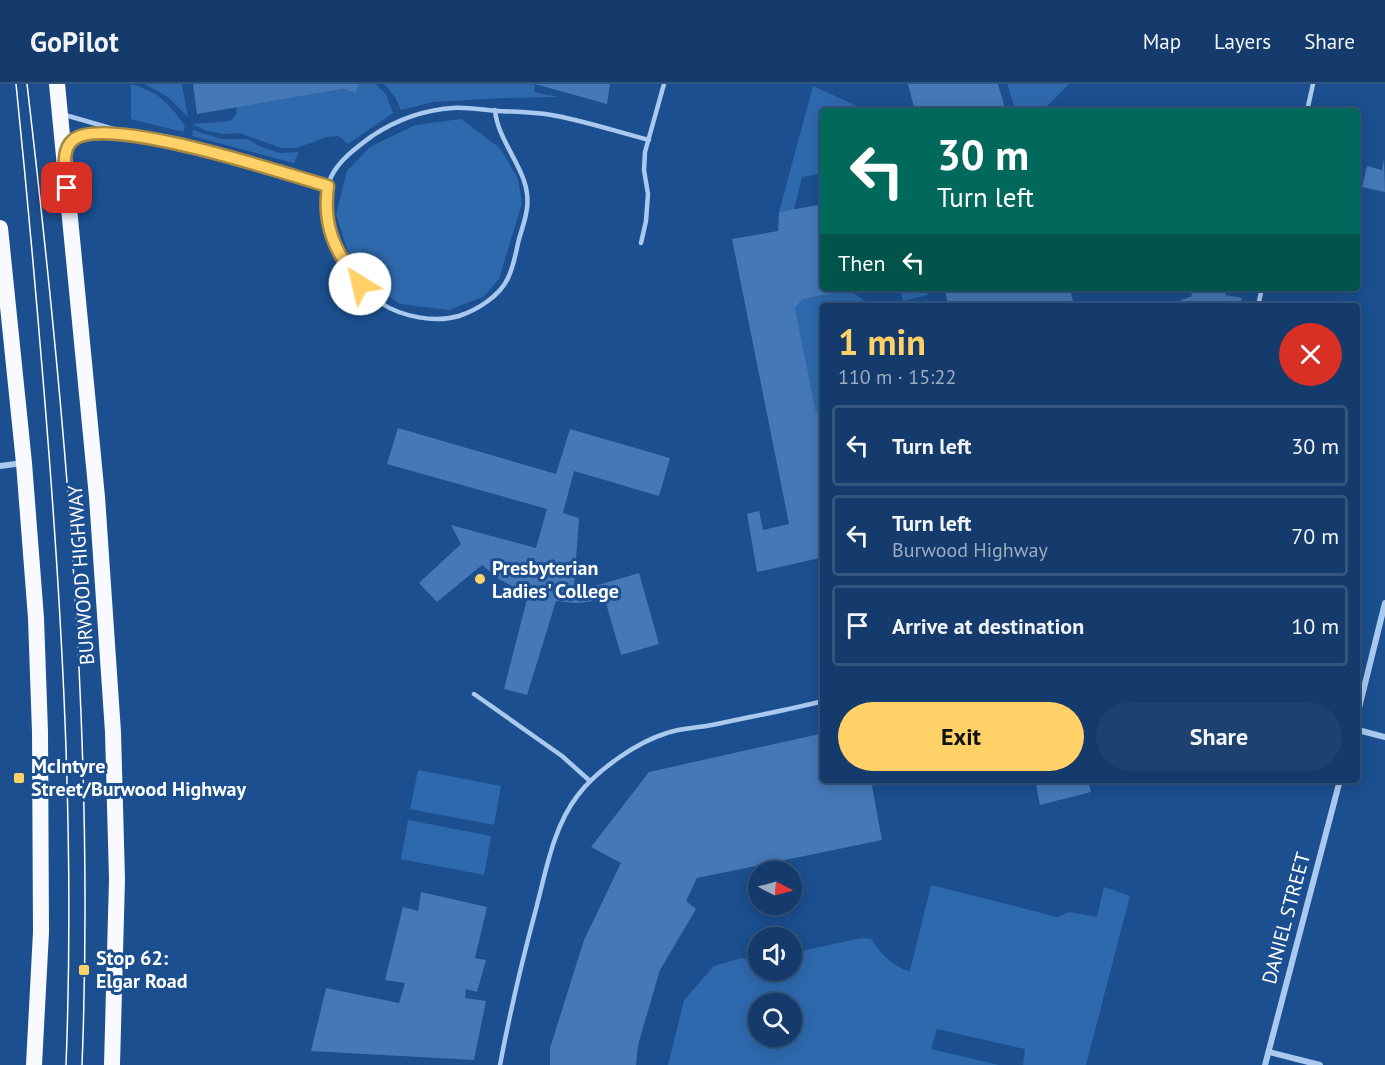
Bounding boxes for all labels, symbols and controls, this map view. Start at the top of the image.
text: GoPilot [30,23,119,60]
text: Map [1143,28,1181,55]
text: Layers [1214,28,1271,55]
text: Share [1304,28,1355,55]
text: 30 m [937,127,1029,182]
icon: left [838,132,916,210]
pin [41,162,92,213]
icon: arrive [50,171,83,204]
text: Turn left [937,180,1034,214]
icon: left [897,246,930,279]
text: Then [838,249,885,277]
position arrow [328,252,392,316]
text: 1 min [838,318,926,365]
button: close [1279,323,1342,386]
text: 110 m · 15:22 [838,364,956,390]
icon: left [841,429,874,462]
text: Turn left [892,432,972,460]
text: 30 m [1291,432,1339,460]
street label: BURWOOD HIGHWAY [62,483,100,666]
text: Turn left [892,509,972,537]
icon: left [841,519,874,552]
text: 70 m [1291,522,1339,550]
text: Burwood Highway [892,537,1048,563]
place label: Presbyterian Ladies' College [492,555,619,604]
marker: Presbyterian Ladies' College [473,572,487,586]
icon: arrive [841,609,874,642]
text: Arrive at destination [892,612,1084,640]
text: 10 m [1291,612,1339,640]
button: Exit [838,702,1084,771]
button: Share [1096,702,1342,771]
place label: McIntyre Street/Burwood Highway [31,753,246,802]
marker: McIntyre Street/Burwood Highway [12,771,26,785]
street label: DANIEL STREET [1256,849,1316,987]
north arrow [748,861,802,915]
map controls [748,861,802,1047]
button: sound [748,927,802,981]
place label: Stop 62: Elgar Road [96,945,188,994]
marker: Stop 62: Elgar Road [77,963,91,977]
button: search [748,993,802,1047]

